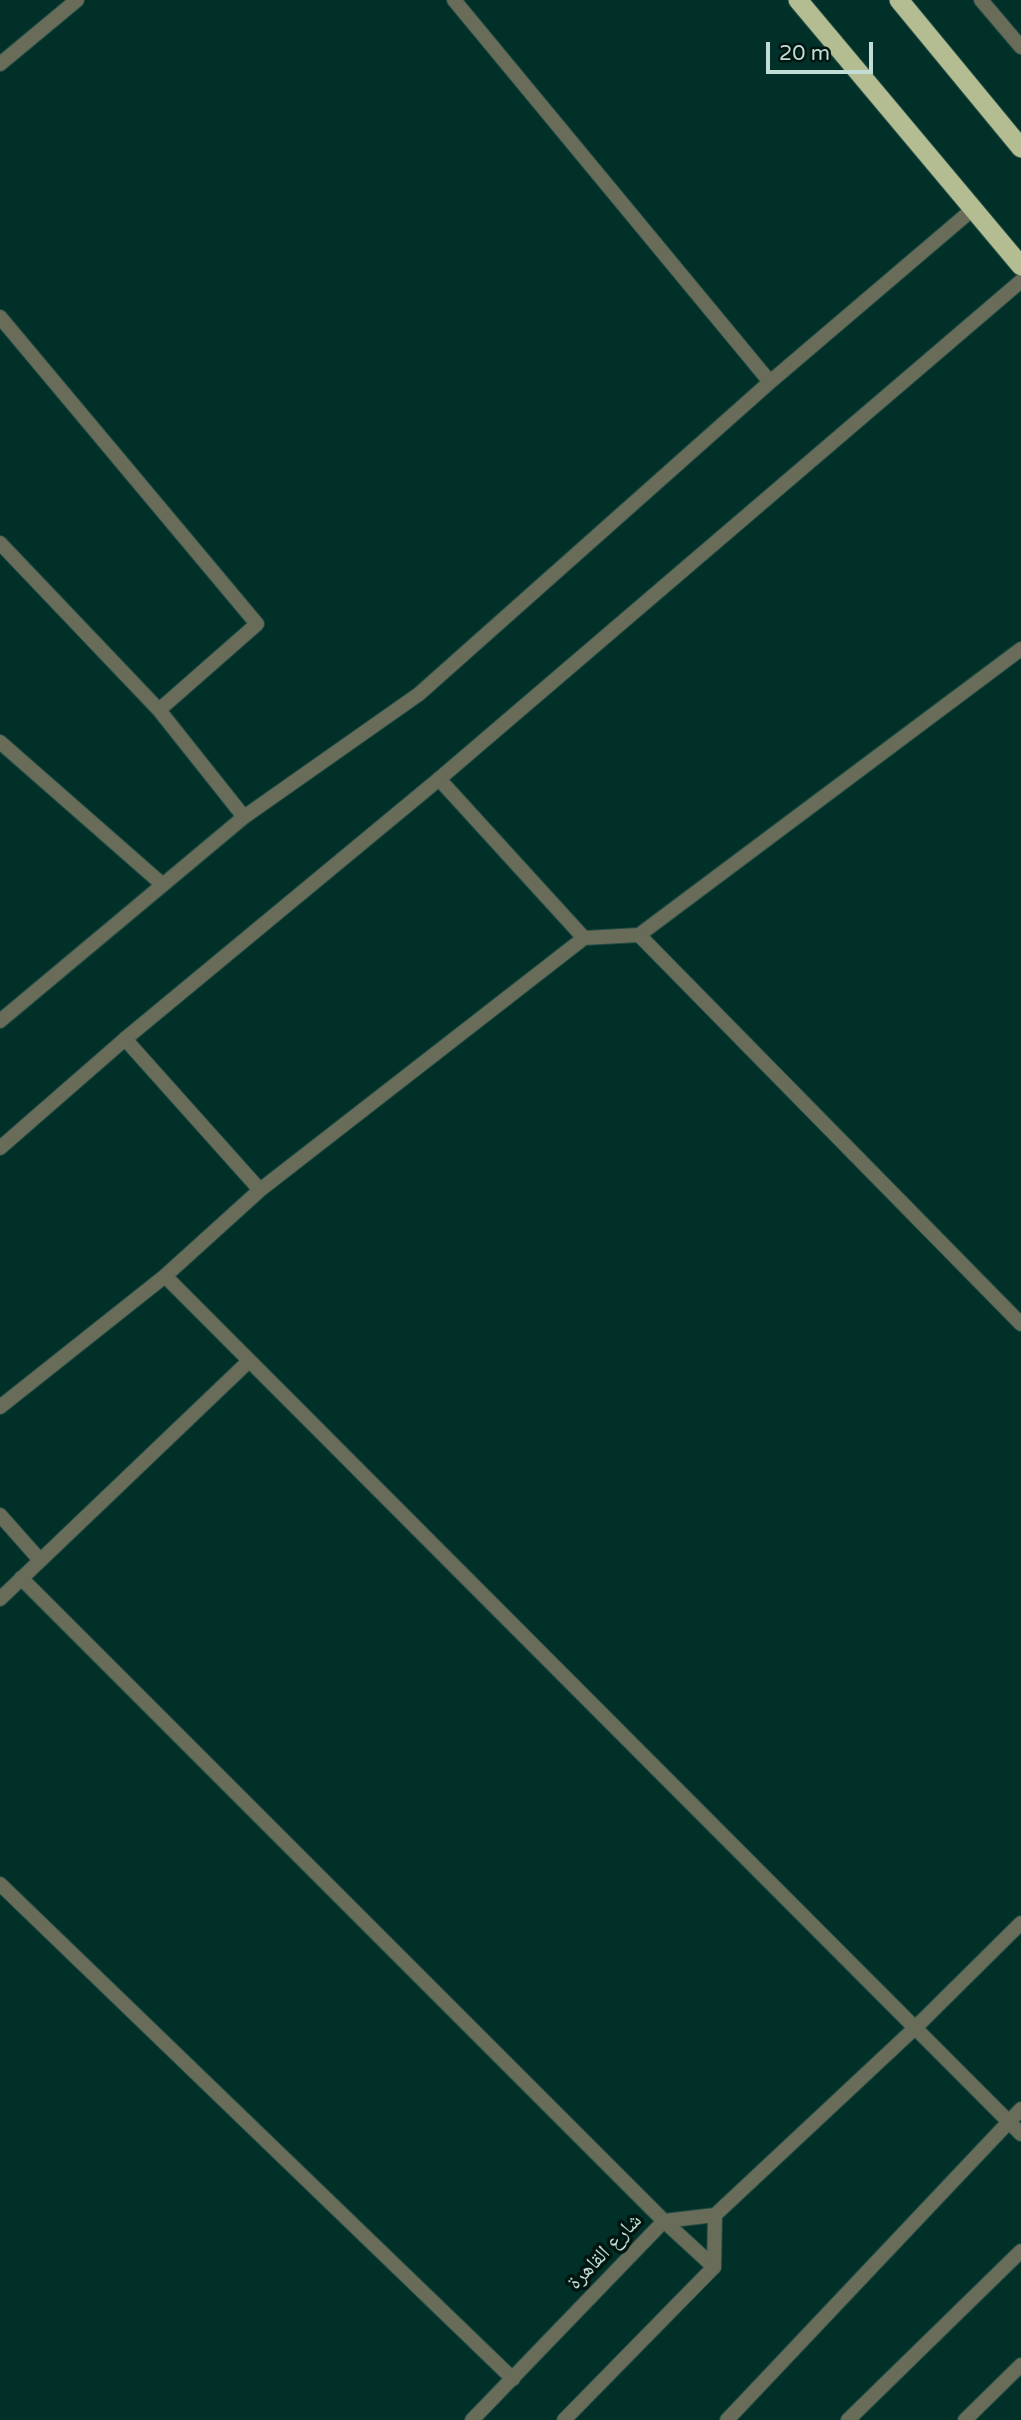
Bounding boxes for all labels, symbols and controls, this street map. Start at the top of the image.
scale bar [769,28,876,72]
text: 20 m [779,41,830,66]
street label: شارع القاهرة [563,2209,647,2295]

